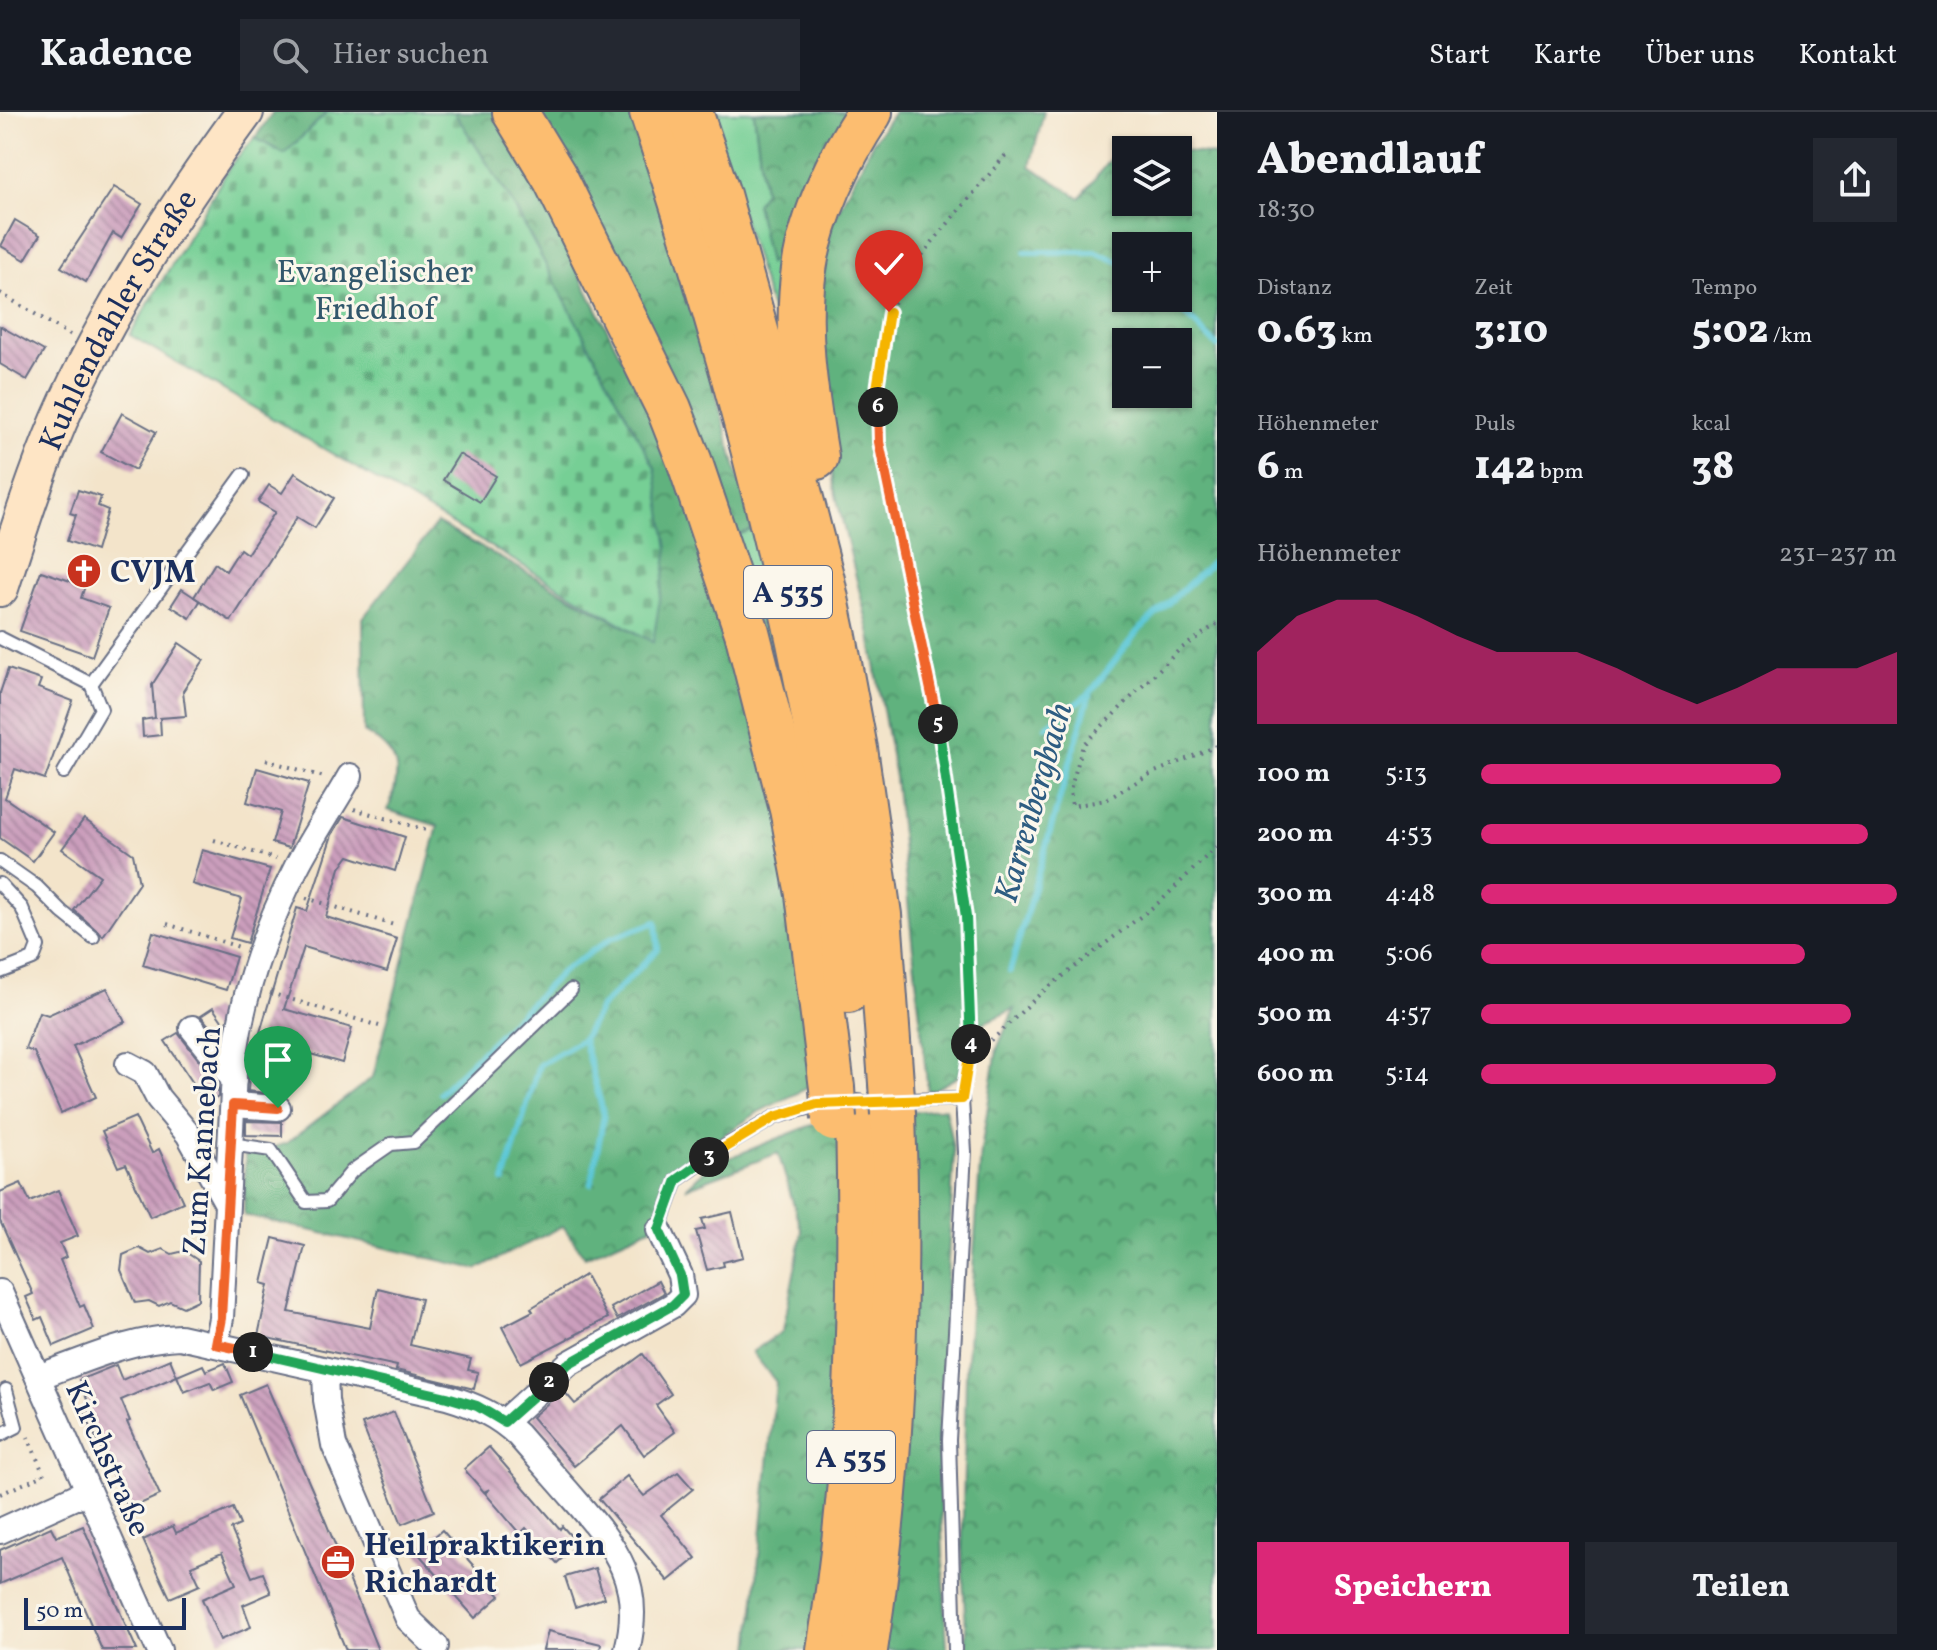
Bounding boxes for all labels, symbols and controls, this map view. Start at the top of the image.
search box [240,19,800,91]
text: Kadence [40,29,192,82]
icon: search [268,33,312,77]
text: Hier suchen [332,34,489,76]
text: Start [1429,36,1490,75]
text: Karte [1534,36,1601,75]
text: Über uns [1645,36,1755,75]
text: Kontakt [1799,36,1897,75]
text: Abendlauf [1257,131,1482,192]
map controls [1112,136,1192,408]
button: layers [1112,136,1192,216]
button: share [1813,138,1897,222]
street label: Kuhlendahler Straße [30,182,209,458]
text: 18:30 [1257,192,1315,228]
pin [855,230,923,312]
button: + [1112,232,1192,312]
icon: check [867,242,911,286]
park label: Evangelischer Friedhof [277,252,473,333]
text: Distanz [1257,273,1332,304]
text: Zeit [1474,273,1513,304]
text: Tempo [1692,273,1757,304]
text: 0.63 [1257,304,1337,360]
text: 3:10 [1474,304,1548,360]
text: 5:02 [1692,304,1768,360]
text: km [1337,321,1373,352]
text: /km [1768,321,1812,352]
button: − [1112,328,1192,408]
pin: 6 [858,387,898,427]
text: 6 [872,391,884,422]
text: Höhenmeter [1257,409,1379,440]
text: Puls [1474,409,1516,440]
text: kcal [1692,409,1731,440]
text: 6 [1257,440,1280,496]
text: 142 [1474,440,1535,496]
text: 38 [1692,440,1734,496]
text: m [1280,457,1304,488]
text: bpm [1535,457,1584,488]
text: Höhenmeter [1257,536,1401,572]
text: 231–237 m [1779,536,1897,572]
church icon: CVJM [65,552,103,590]
place label: CVJM [110,552,195,596]
road number: A 535 [744,566,832,618]
water label: Karrenbergbach [984,697,1086,908]
pin: 5 [918,704,958,744]
text: 5 [933,708,943,739]
text: 100 m [1257,756,1330,792]
text: 5:13 [1385,756,1427,792]
text: 200 m [1257,816,1333,852]
text: 4:53 [1385,816,1433,852]
text: 300 m [1257,876,1333,912]
text: 4:48 [1385,876,1435,912]
text: 400 m [1257,936,1335,972]
text: 5:06 [1385,936,1433,972]
text: 500 m [1257,996,1332,1032]
text: 4:57 [1385,996,1432,1032]
pin: 4 [951,1024,991,1064]
street label: Zum Kannebach [174,1025,234,1257]
pin [244,1026,312,1108]
text: 4 [964,1028,978,1059]
icon: arrive [256,1038,300,1082]
text: 600 m [1257,1056,1334,1092]
text: 5:14 [1385,1056,1429,1092]
pin: 3 [689,1137,729,1177]
text: 3 [703,1141,715,1172]
pin: 1 [233,1332,273,1372]
text: 1 [249,1336,257,1367]
pin: 2 [529,1362,569,1402]
text: 2 [543,1366,555,1397]
street label: Kirchstraße [52,1374,160,1544]
road number: A 535 [807,1431,895,1483]
place label: Heilpraktikerin Richardt [364,1525,606,1606]
button: Speichern [1257,1542,1569,1634]
button: Teilen [1585,1542,1897,1634]
office icon: Heilpraktikerin Richardt [319,1543,357,1581]
scale bar [24,1594,186,1630]
text: 50 m [36,1596,83,1627]

